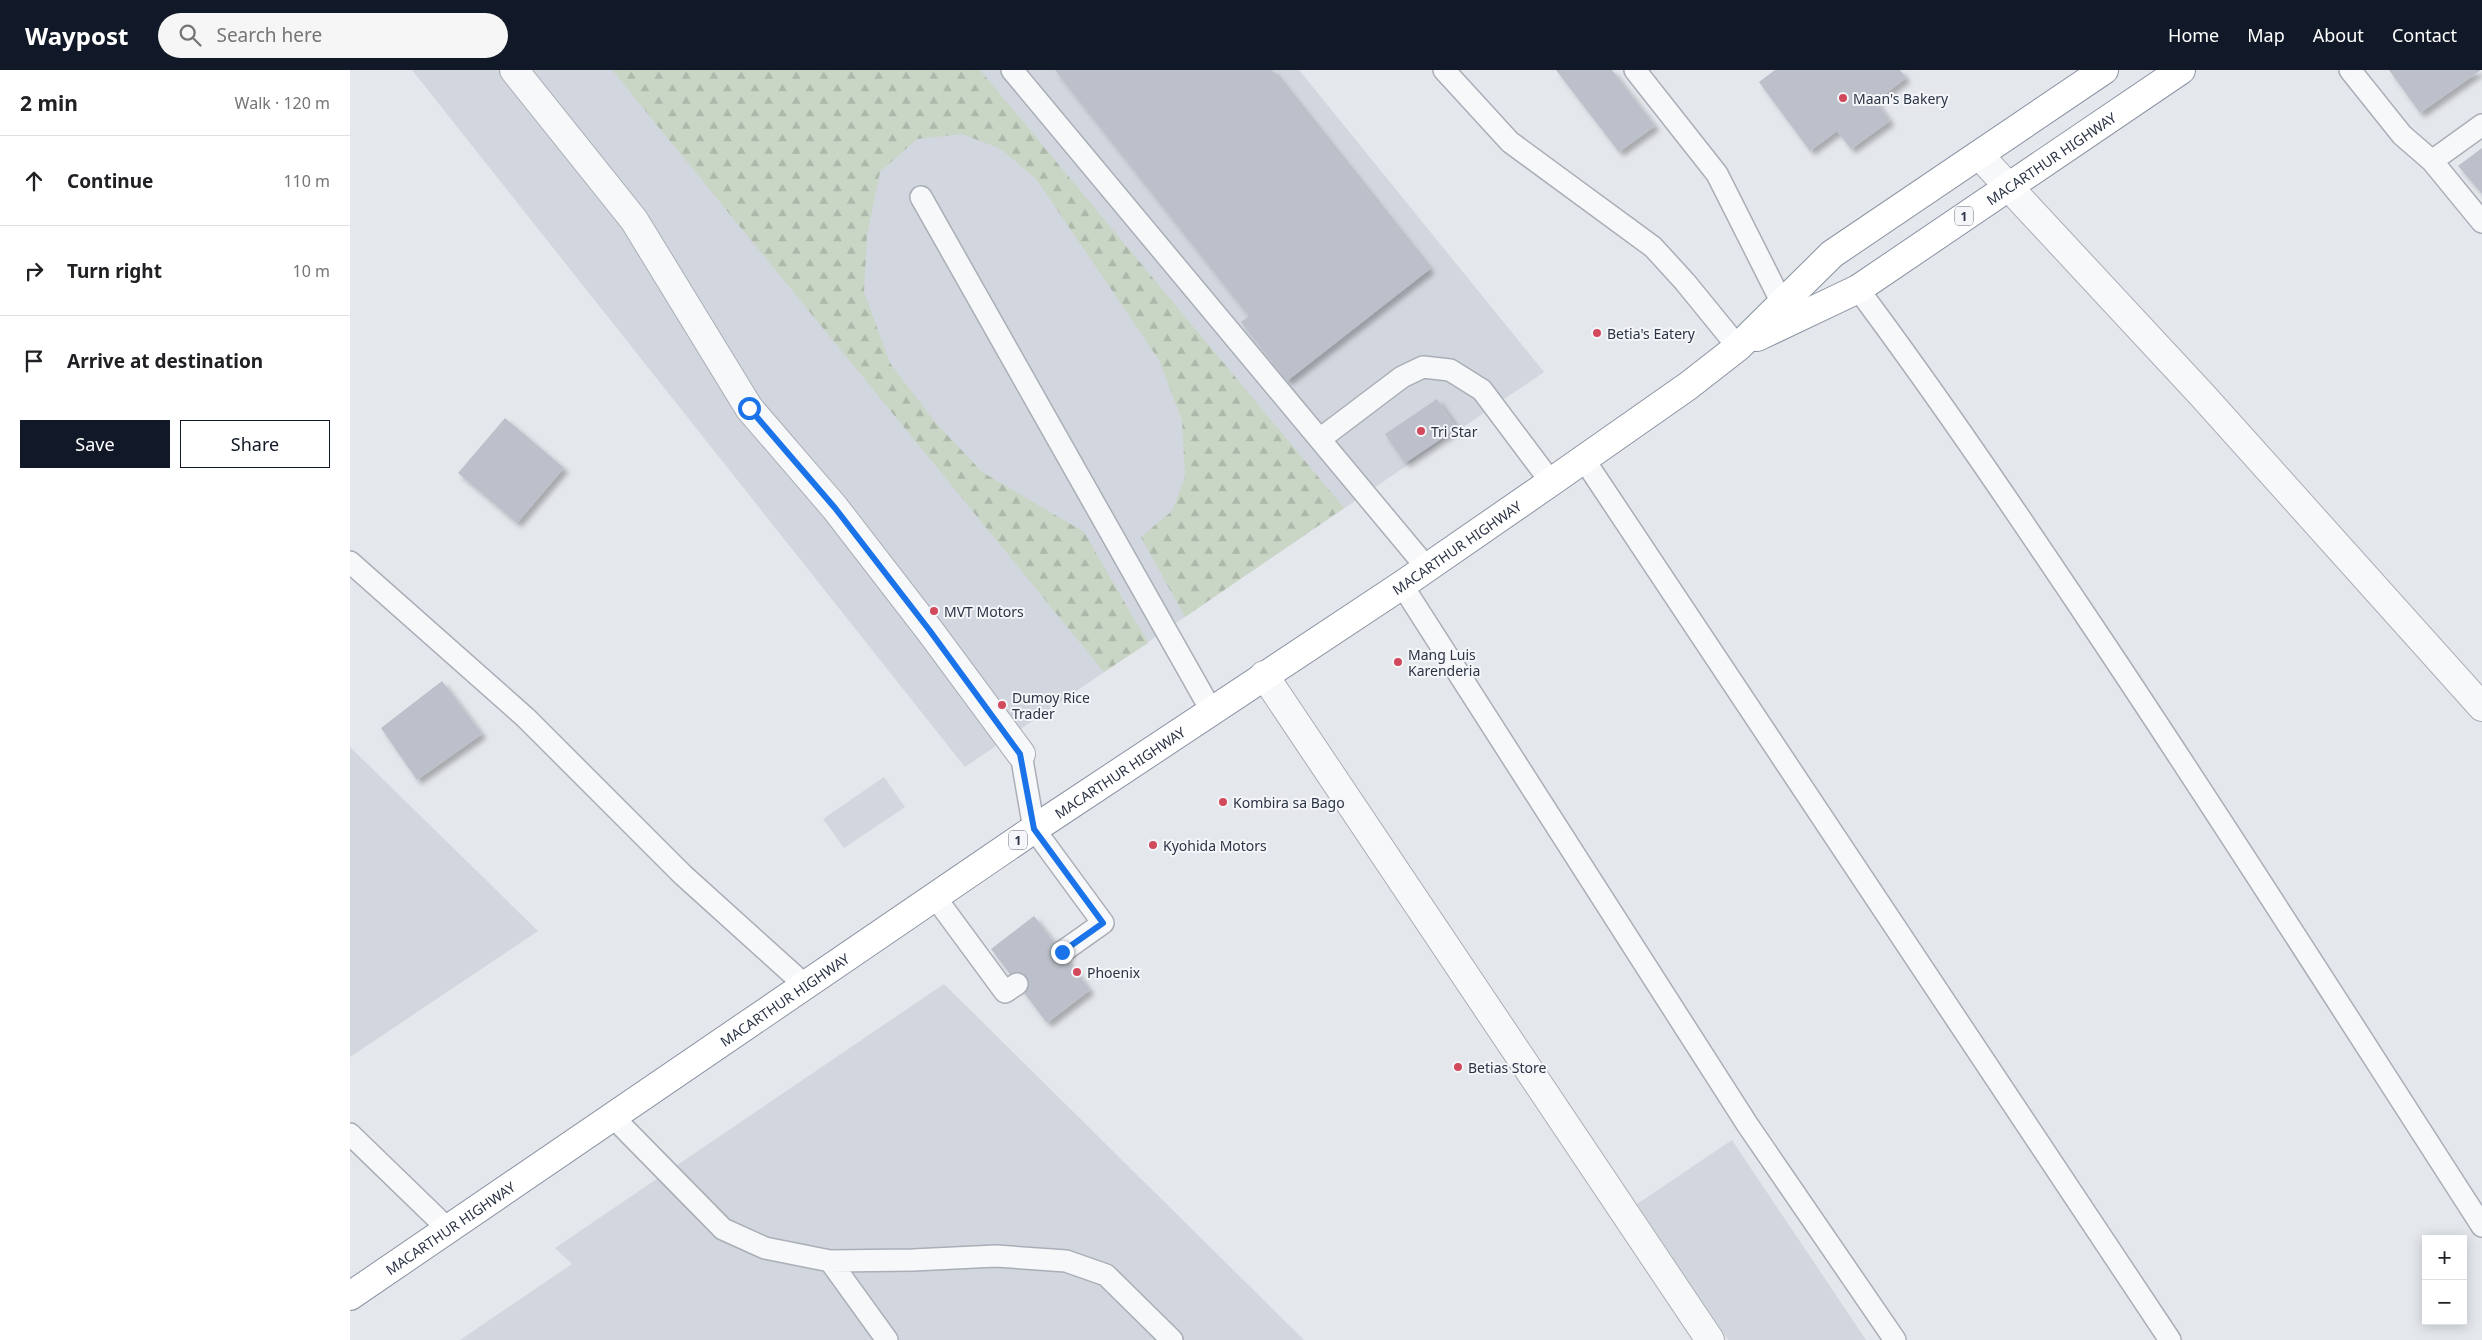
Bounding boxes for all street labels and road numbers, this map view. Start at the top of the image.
street label: MACARTHUR HIGHWAY [1982,107,2120,209]
road number: 1 [1955,206,1973,226]
street label: MACARTHUR HIGHWAY [1388,496,1525,599]
street label: MACARTHUR HIGHWAY [1051,722,1189,822]
road number: 1 [1009,830,1027,850]
street label: MACARTHUR HIGHWAY [716,948,853,1050]
street label: MACARTHUR HIGHWAY [381,1177,518,1279]

